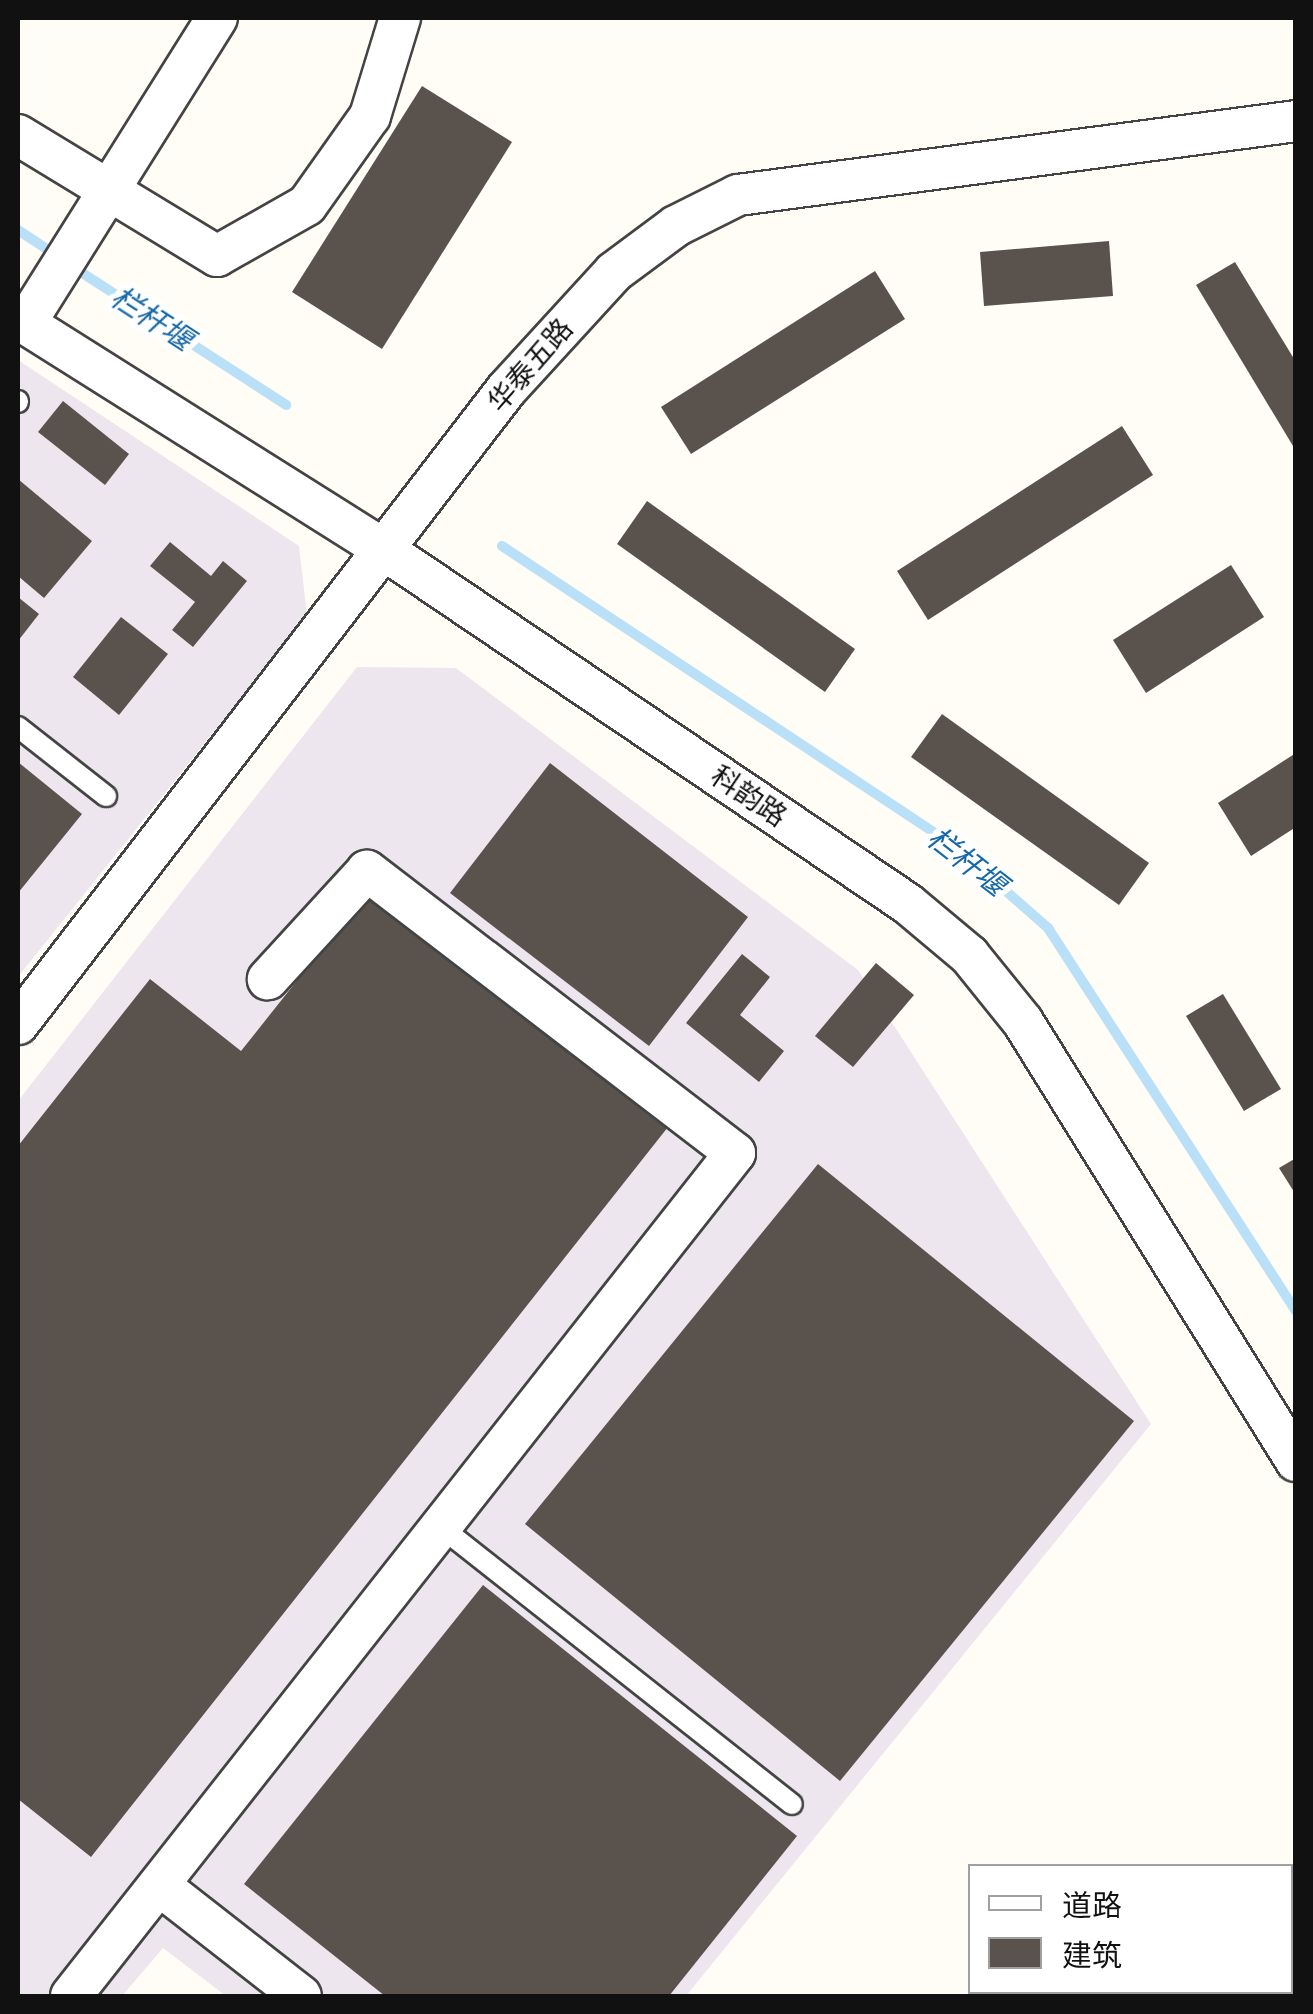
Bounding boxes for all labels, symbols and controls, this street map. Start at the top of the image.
water label: 栏杆堰 [104,278,200,358]
street label: 华泰五路 [481,312,579,418]
street label: 科韵路 [705,759,793,833]
water label: 栏杆堰 [920,819,1014,903]
legend [968,1864,1293,1994]
text: 道路 [1062,1886,1122,1924]
text: 建筑 [1062,1936,1122,1974]

